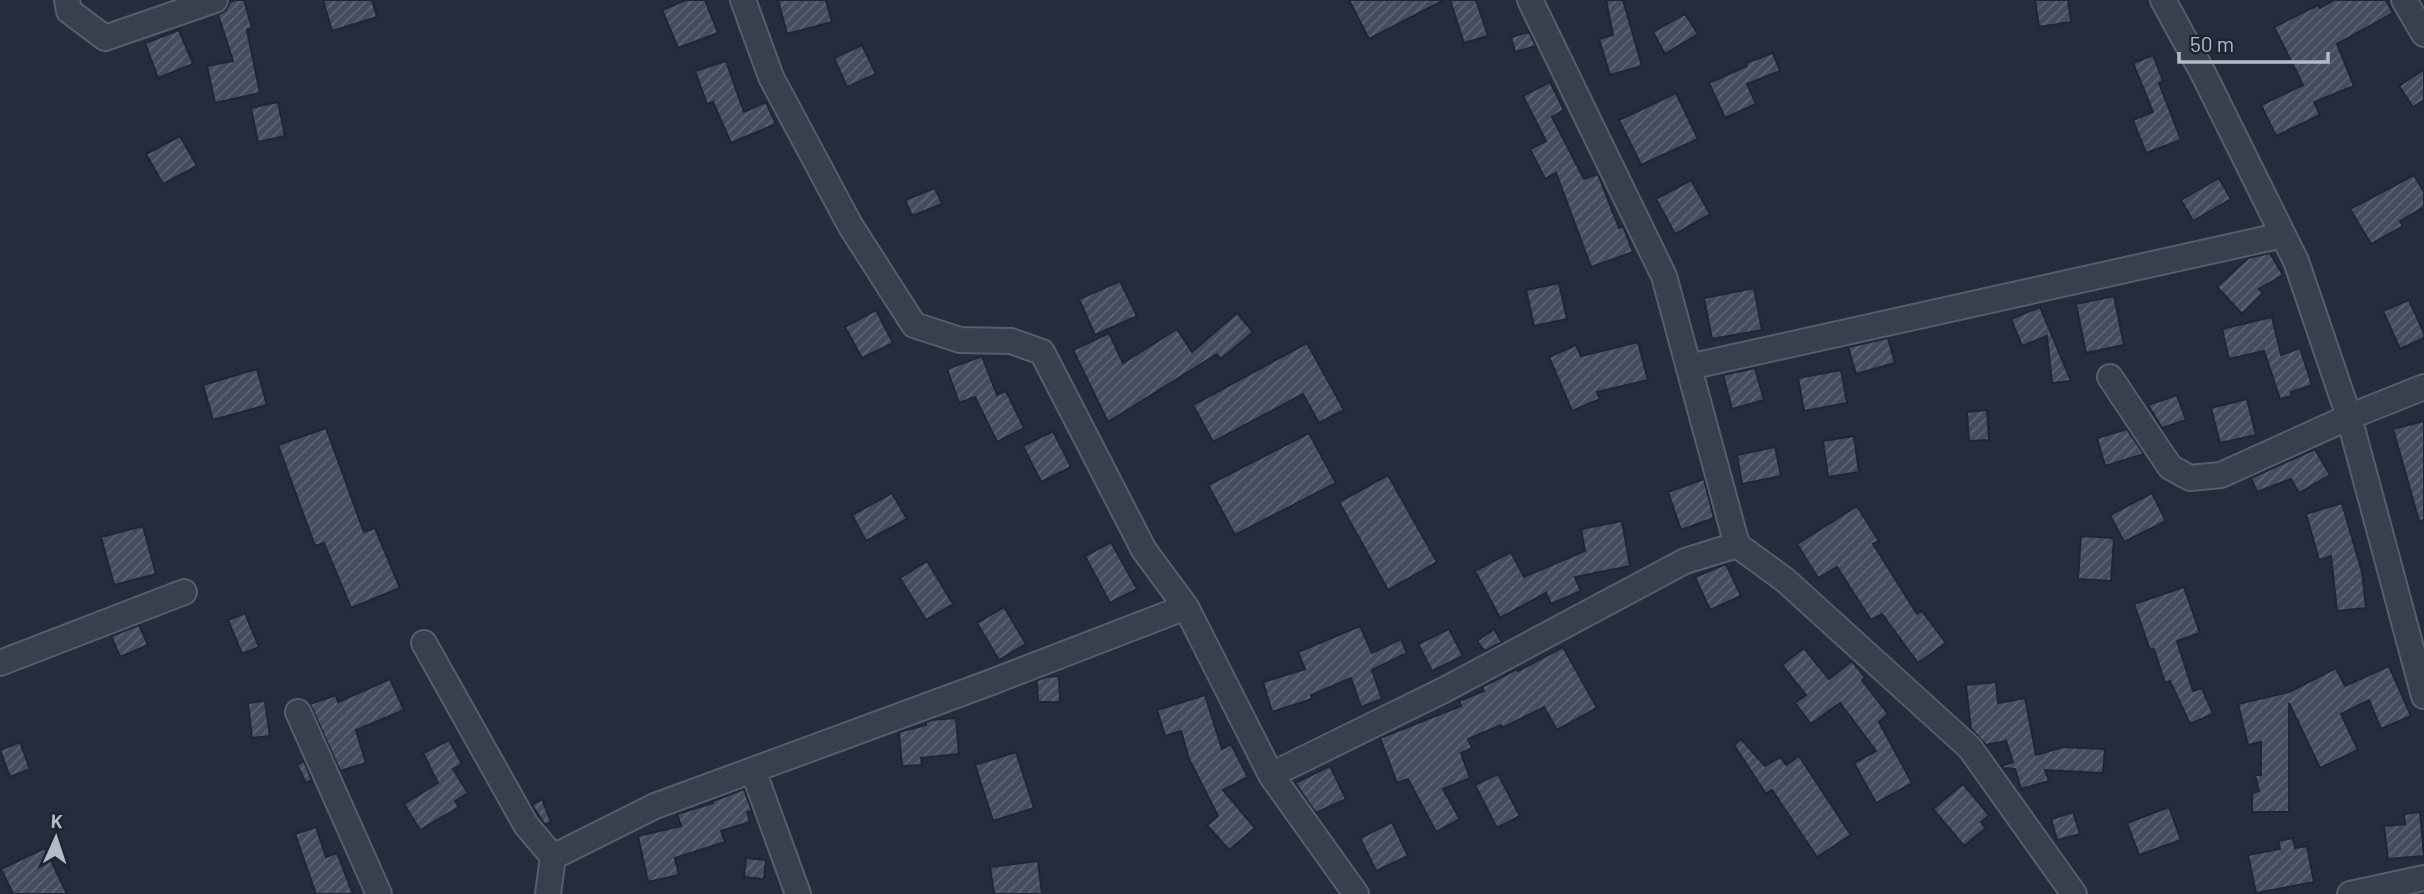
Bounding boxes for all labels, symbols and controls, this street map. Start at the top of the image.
scale bar [2179,21,2328,65]
text: 50 m [2190,31,2234,56]
north arrow [21,803,91,873]
text: K [50,809,64,832]

